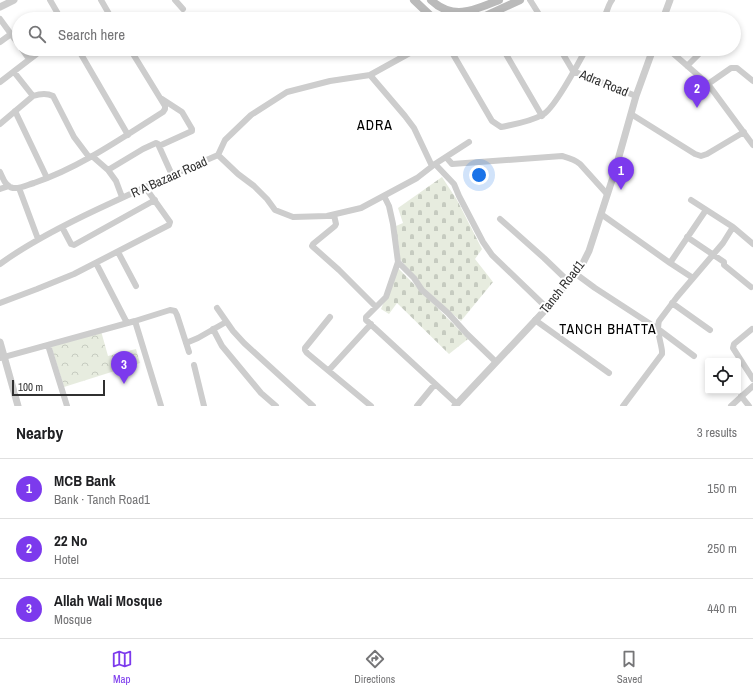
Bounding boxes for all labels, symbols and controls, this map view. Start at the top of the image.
search box [12,12,741,56]
icon: search [26,23,48,45]
text: Search here [58,24,125,45]
street label: Adra Road [576,65,631,100]
pin: 2 [684,75,710,108]
district label: ADRA [356,116,393,134]
street label: R A Bazaar Road [128,153,210,201]
pin: 1 [608,157,634,190]
your location [469,165,489,185]
street label: Tanch Road1 [536,257,588,317]
district label: TANCH BHATTA [559,320,657,338]
pin: 3 [111,351,137,384]
map controls [705,358,741,394]
button: locate [705,358,741,394]
scale bar [12,378,105,397]
text: 100 m [18,380,43,394]
text: Nearby [16,421,63,444]
text: 3 results [697,424,737,441]
text: MCB Bank [54,470,116,491]
text: 1 [26,480,32,497]
text: 150 m [707,480,737,497]
text: Bank · Tanch Road1 [54,491,150,508]
text: 22 No [54,530,88,551]
text: 2 [26,540,32,557]
text: 250 m [707,540,737,557]
text: Hotel [54,551,79,568]
text: Allah Wali Mosque [54,590,162,611]
text: 3 [26,600,32,617]
text: 440 m [707,600,737,617]
text: Mosque [54,611,92,628]
tab: Map [111,648,133,686]
tab: Directions [354,648,395,686]
tab: Saved [617,648,642,686]

